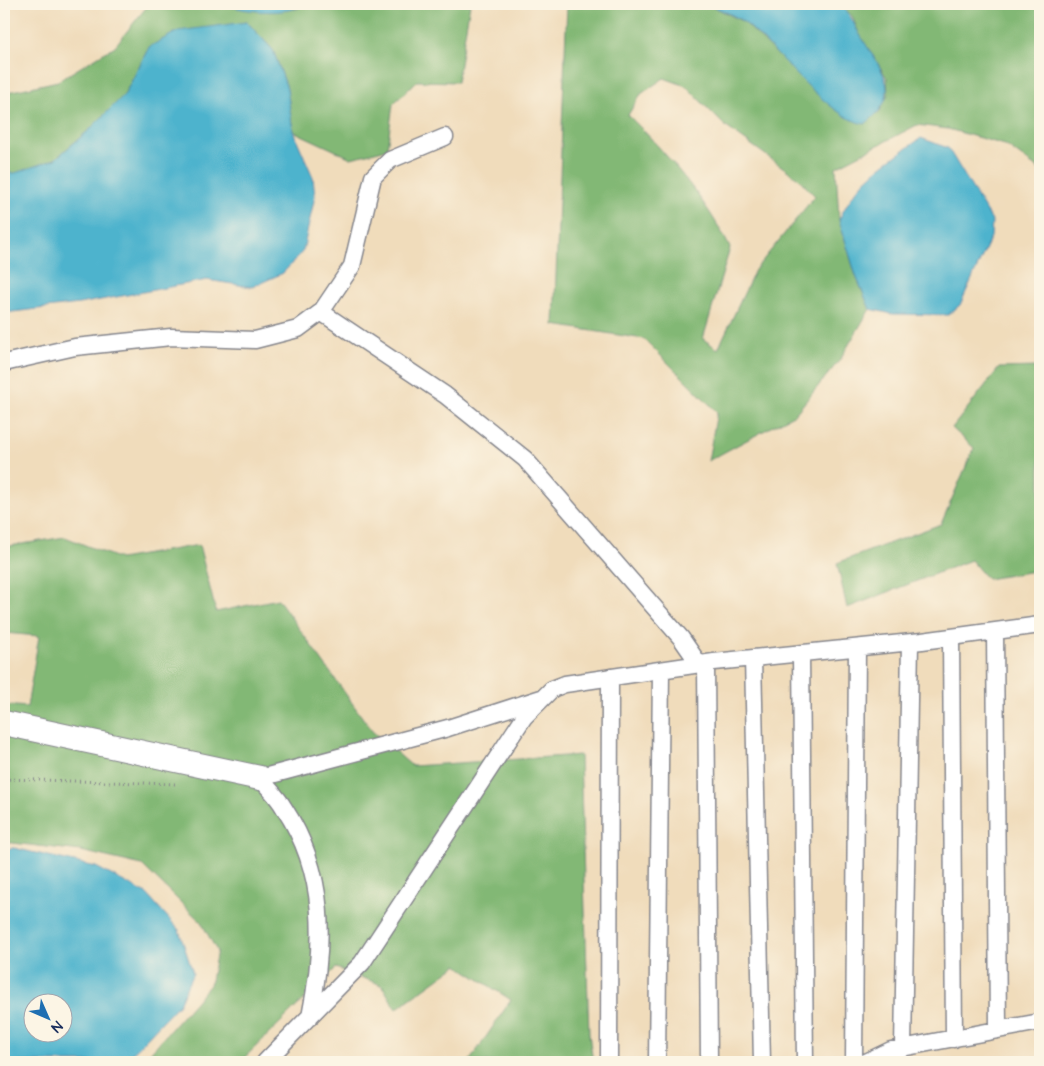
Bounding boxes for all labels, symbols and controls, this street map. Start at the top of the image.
north arrow [22,994,72,1044]
text: N [46,1016,67,1037]

